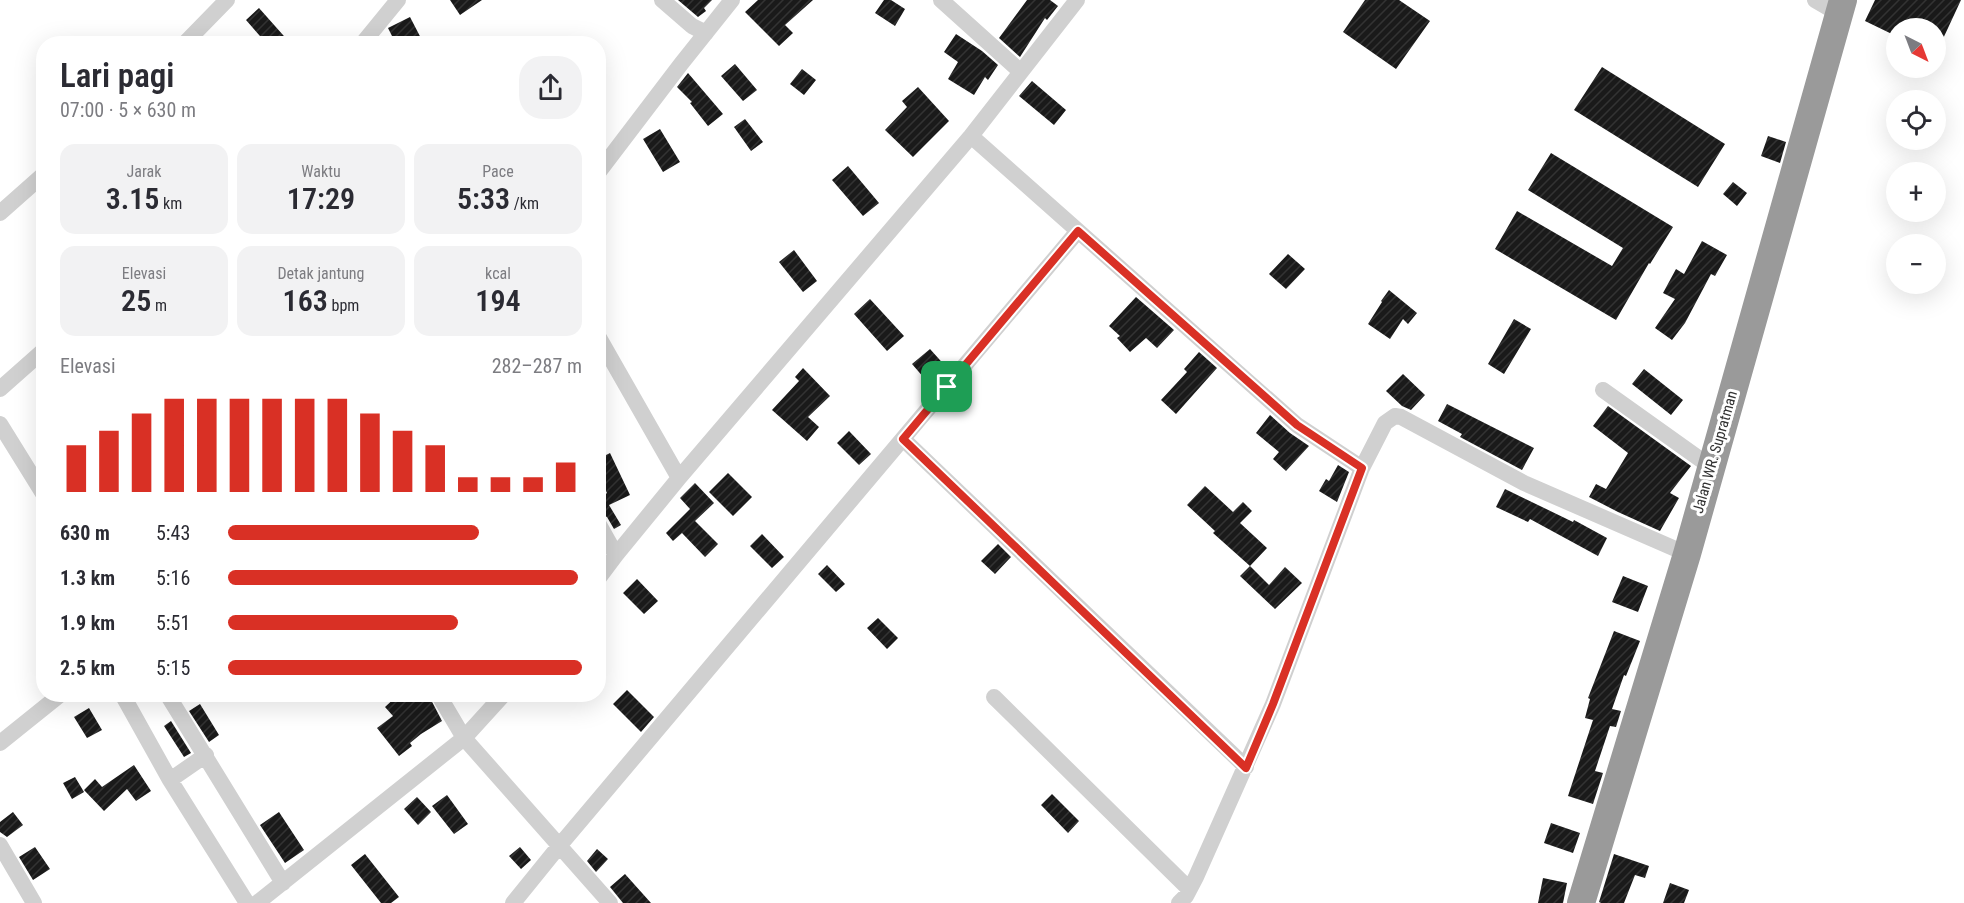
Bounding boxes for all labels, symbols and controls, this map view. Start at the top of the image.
north arrow [1886,18,1946,78]
map controls [1886,18,1946,294]
text: Lari pagi [60,56,174,95]
button: share [519,56,582,119]
button: locate [1886,90,1946,150]
text: 07:00 · 5 × 630 m [60,98,196,122]
text: Jarak [127,162,161,181]
text: Waktu [301,162,341,181]
text: Pace [482,162,514,181]
button: + [1886,162,1946,222]
text: 3.15 [106,181,159,216]
text: 17:29 [287,181,355,216]
text: 5:33 [457,181,510,216]
text: km [159,194,182,213]
text: /km [510,194,539,213]
button: − [1886,234,1946,294]
text: Elevasi [122,264,166,283]
text: Detak jantung [277,264,365,283]
text: kcal [485,264,511,283]
text: 25 [121,283,151,318]
text: 163 [283,283,328,318]
text: 194 [475,283,521,318]
text: m [151,296,167,315]
text: bpm [328,296,359,315]
text: Elevasi [60,354,115,378]
text: 282–287 m [492,354,582,378]
pin [921,361,972,412]
icon: arrive [930,370,963,403]
street label: Jalan WR. Supratman [1689,389,1741,515]
text: 630 m [60,521,110,545]
text: 5:43 [156,521,190,545]
text: 1.3 km [60,566,115,590]
text: 5:16 [156,566,190,590]
text: 1.9 km [60,611,115,635]
text: 5:51 [156,611,190,635]
text: 2.5 km [60,656,115,680]
text: 5:15 [156,656,190,680]

